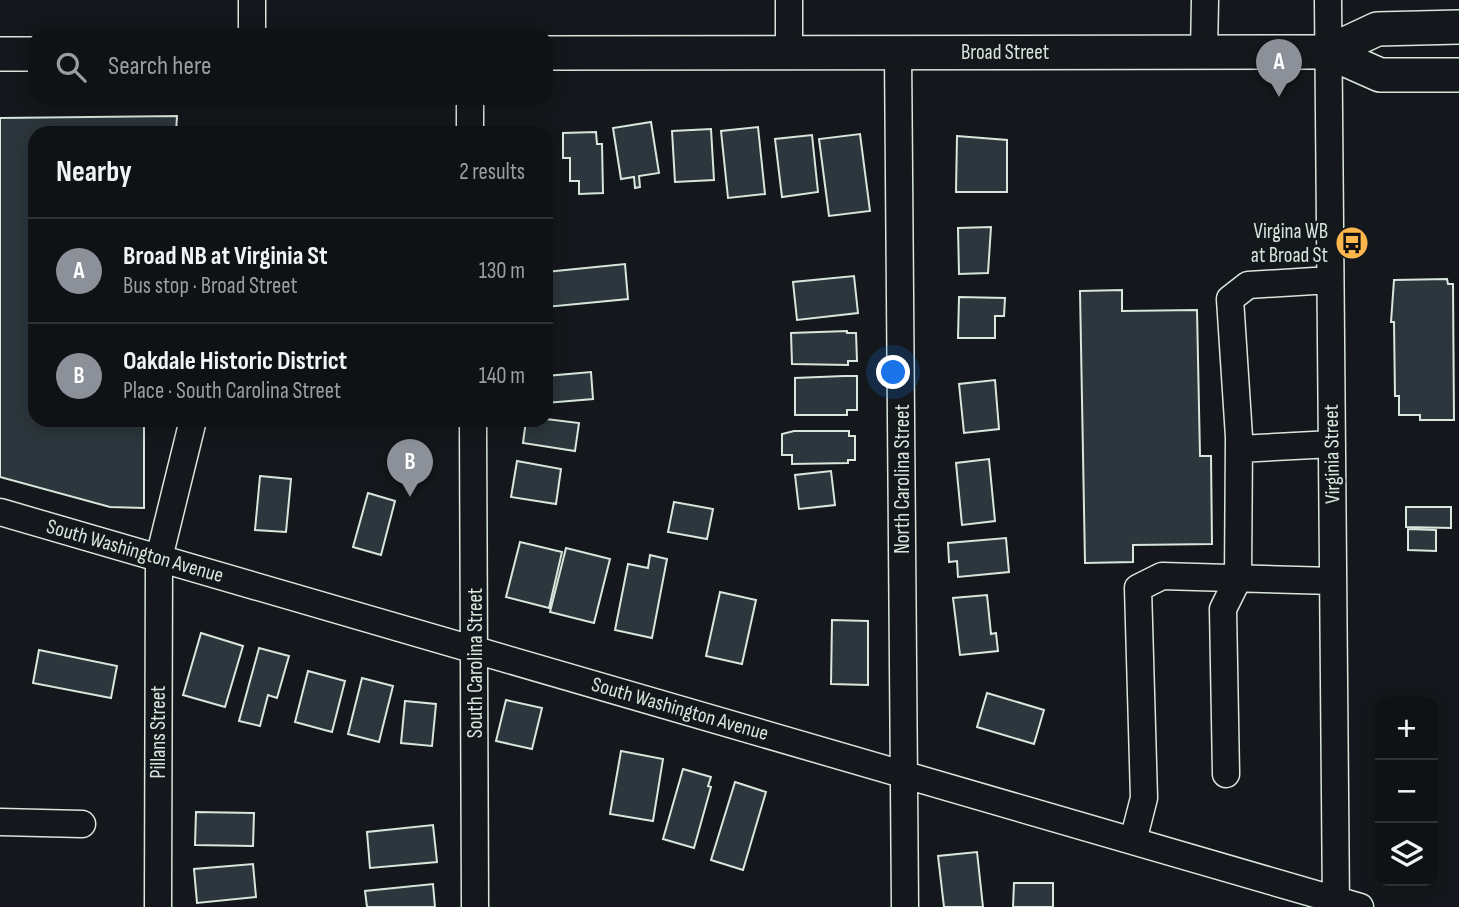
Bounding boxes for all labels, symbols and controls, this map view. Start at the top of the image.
search box [28,28,553,105]
pin: A [1256,39,1302,97]
street label: Broad Street [961,40,1049,65]
icon: search [52,48,90,86]
text: Search here [108,51,211,82]
text: Nearby [56,154,132,190]
text: 2 results [459,158,525,186]
place label: Virgina WB at Broad St [1251,219,1328,268]
bus stop icon: Virgina WB at Broad St [1333,224,1371,262]
text: Broad NB at Virginia St [123,241,328,272]
text: A [74,257,84,285]
text: 130 m [479,257,525,285]
text: Bus stop · Broad Street [123,272,297,300]
text: Oakdale Historic District [123,346,347,377]
your location [876,355,910,389]
text: B [74,362,84,390]
text: 140 m [479,362,525,390]
text: Place · South Carolina Street [123,377,341,405]
street label: North Carolina Street [890,404,915,554]
street label: Virginia Street [1319,404,1345,504]
pin: B [387,439,433,497]
street label: South Washington Avenue [44,514,226,588]
street label: South Carolina Street [463,588,488,738]
street label: South Washington Avenue [589,672,771,746]
street label: Pillans Street [146,686,171,778]
map controls [1375,697,1438,886]
button: + [1375,697,1438,760]
button: − [1375,760,1438,823]
button: layers [1375,823,1438,886]

